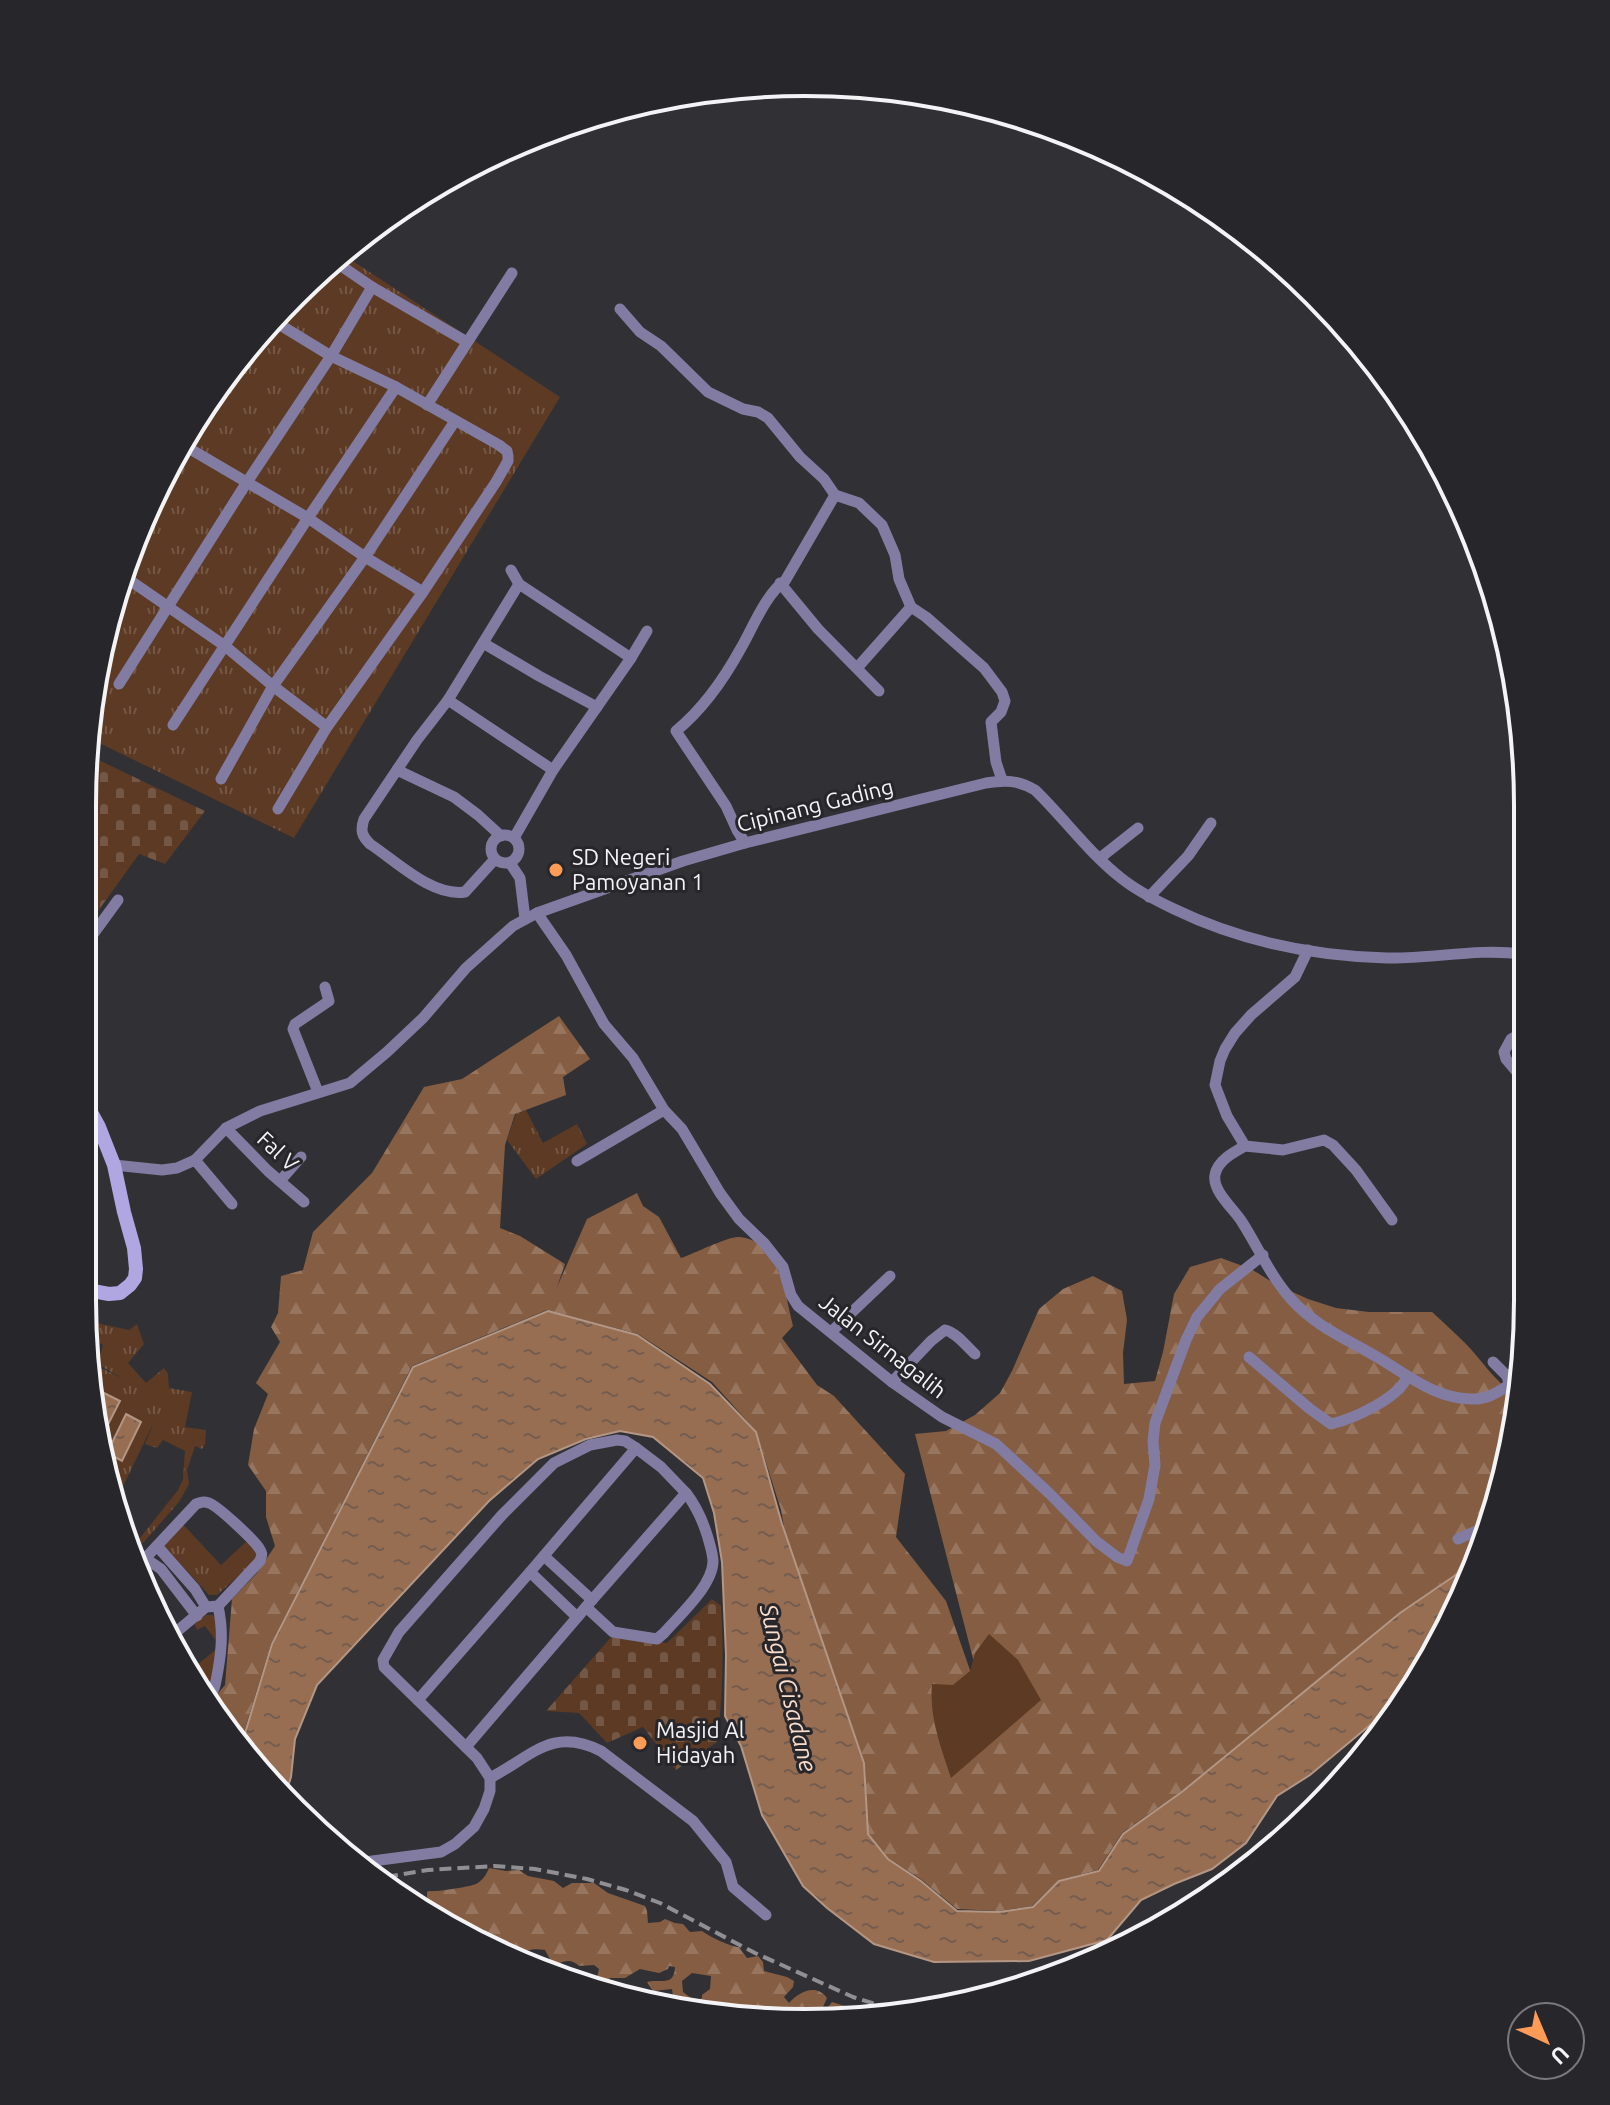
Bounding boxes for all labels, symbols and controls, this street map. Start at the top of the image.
street label: Cipinang Gading [734,773,896,836]
place label: SD Negeri Pamoyanan 1 [572,844,704,894]
marker: SD Negeri Pamoyanan 1 [547,861,565,879]
street label: Fal V [253,1126,304,1176]
street label: Jalan Sirnagalih [815,1288,952,1403]
water label: Sungai Cisadane [754,1600,822,1774]
place label: Masjid Al Hidayah [656,1717,745,1767]
marker: Masjid Al Hidayah [631,1734,649,1752]
north arrow [1506,2001,1586,2081]
text: U [1546,2041,1574,2070]

